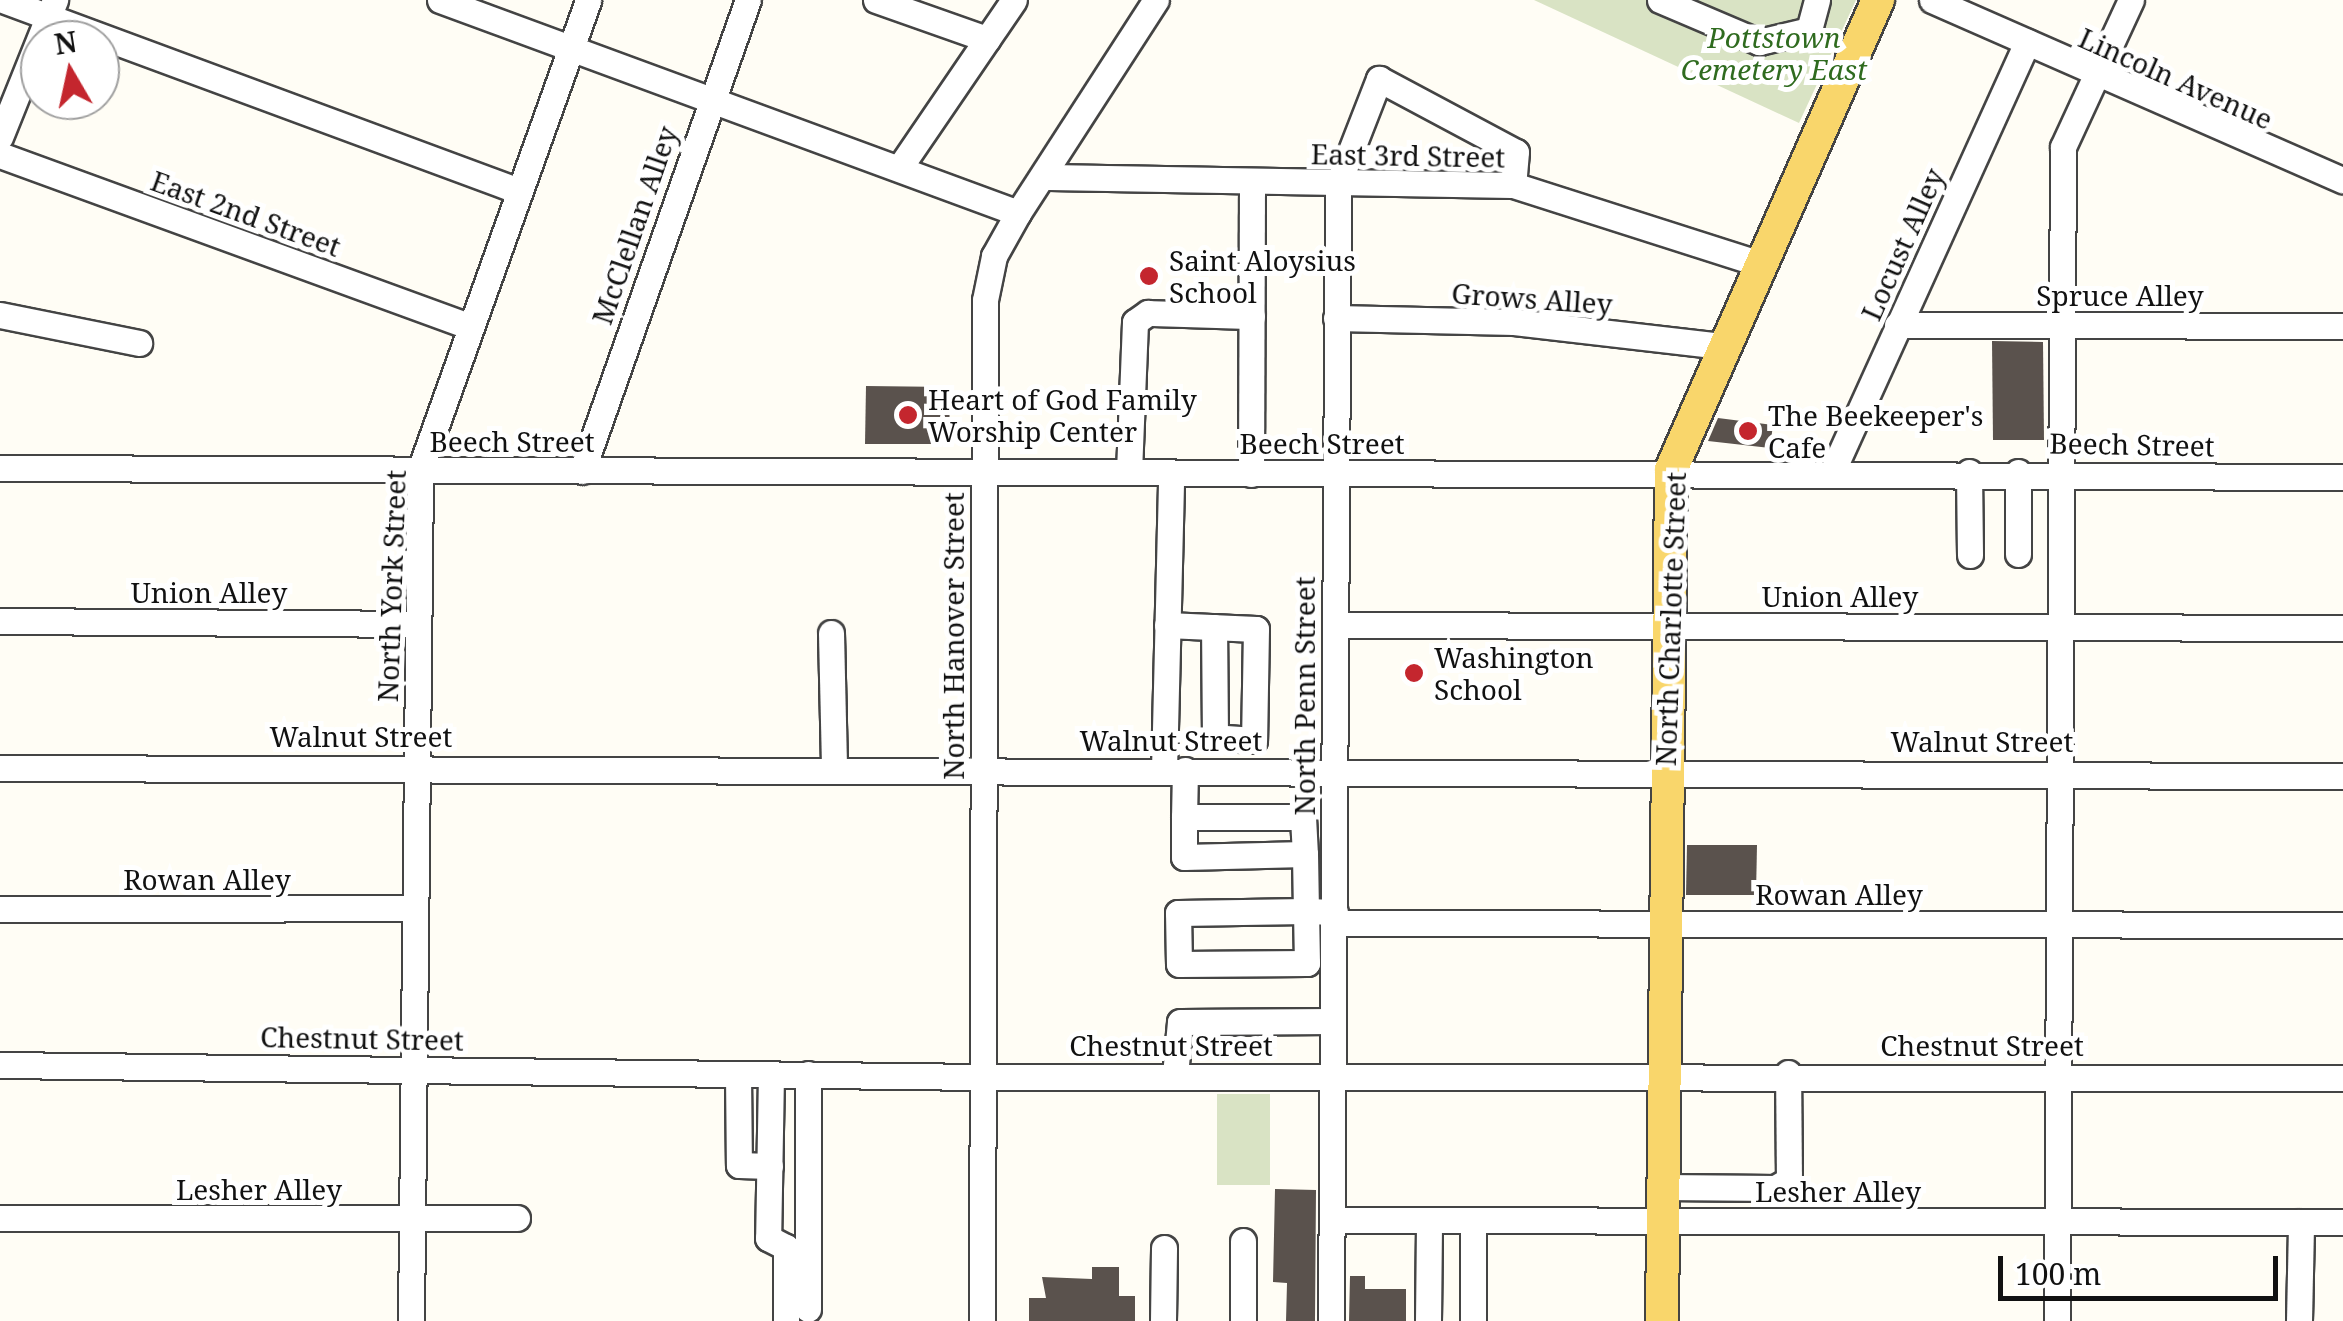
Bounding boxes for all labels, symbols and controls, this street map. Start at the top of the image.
north arrow [20,20,120,120]
park label: Pottstown Cemetery East [1681,20,1867,86]
street label: Lincoln Avenue [2074,20,2278,136]
text: N [52,22,79,63]
street label: McClellan Alley [584,122,684,328]
street label: East 3rd Street [1311,137,1505,173]
street label: East 2nd Street [147,163,345,263]
street label: Locust Alley [1854,163,1950,325]
place label: Saint Aloysius School [1169,243,1356,309]
marker: Saint Aloysius School [1138,265,1160,287]
street label: Grows Alley [1450,276,1614,320]
street label: Spruce Alley [2036,278,2204,312]
place label: Heart of God Family Worship Center [928,382,1197,448]
place label: The Beekeeper's Cafe [1768,398,1983,464]
marker: Heart of God Family Worship Center [897,404,919,426]
marker: The Beekeeper's Cafe [1737,420,1759,442]
street label: Beech Street [429,424,595,458]
street label: Beech Street [1239,426,1405,460]
street label: Beech Street [2049,426,2215,462]
street label: North York Street [370,469,412,703]
street label: North Charlotte Street [1648,471,1692,767]
street label: North Hanover Street [936,492,970,780]
street label: Union Alley [131,575,287,609]
street label: North Penn Street [1287,576,1321,816]
street label: Union Alley [1762,579,1918,613]
place label: Washington School [1434,640,1594,706]
marker: Washington School [1403,662,1425,684]
street label: Walnut Street [270,719,452,753]
street label: Walnut Street [1080,723,1262,757]
street label: Walnut Street [1891,724,2073,758]
street label: Rowan Alley [123,862,291,896]
street label: Rowan Alley [1755,877,1923,911]
street label: Chestnut Street [260,1019,464,1057]
street label: Chestnut Street [1069,1028,1273,1062]
street label: Chestnut Street [1880,1028,2084,1062]
street label: Lesher Alley [176,1172,342,1206]
street label: Lesher Alley [1755,1174,1921,1208]
scale bar [2003,1236,2283,1298]
text: 100 m [2015,1253,2101,1294]

